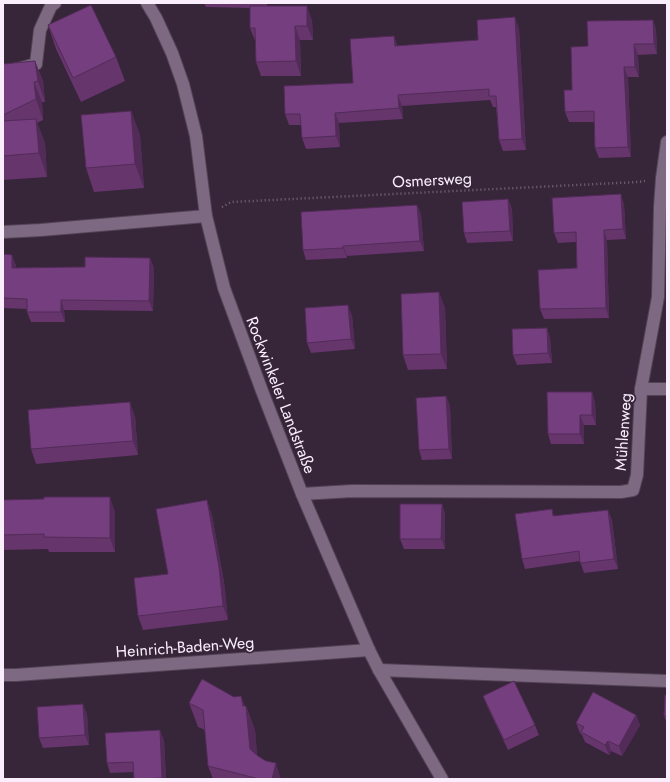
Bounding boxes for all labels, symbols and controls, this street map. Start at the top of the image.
street label: Osmersweg [392,166,472,194]
street label: Rockwinkeler Landstraße [240,313,322,477]
street label: Mühlenweg [609,392,637,472]
street label: Heinrich-Baden-Weg [115,631,255,663]

